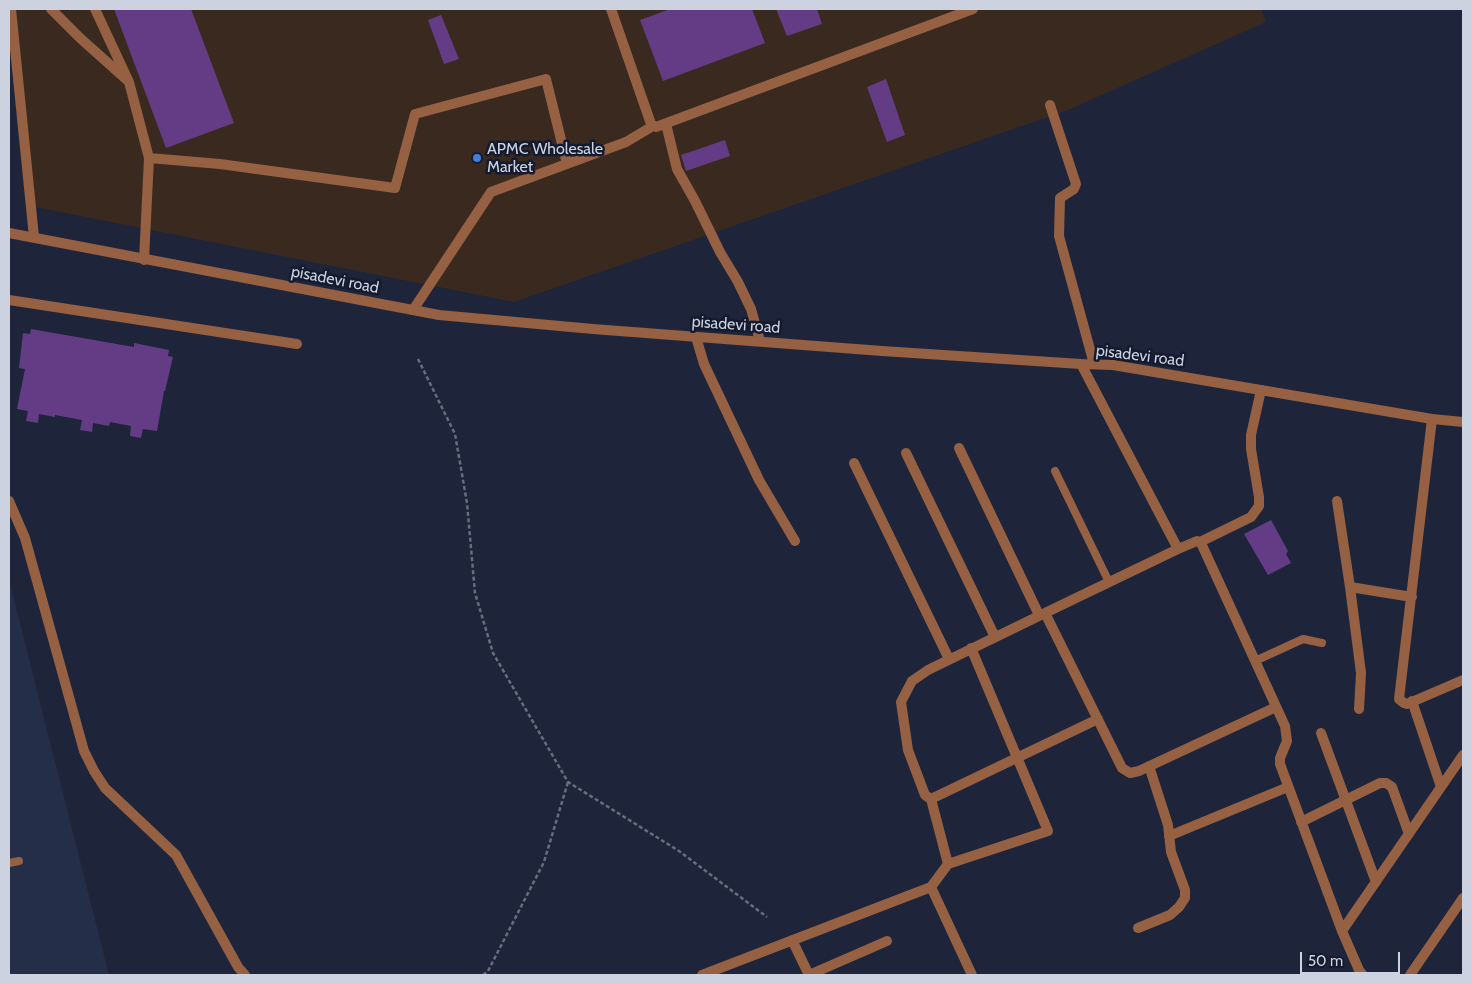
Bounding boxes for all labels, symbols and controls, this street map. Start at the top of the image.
place label: APMC Wholesale Market [487,139,603,177]
marker: APMC Wholesale Market [471,152,483,164]
street label: pisadevi road [290,262,380,298]
street label: pisadevi road [691,312,781,338]
street label: pisadevi road [1095,341,1185,371]
scale bar [1302,942,1402,974]
text: 50 m [1308,952,1343,970]

